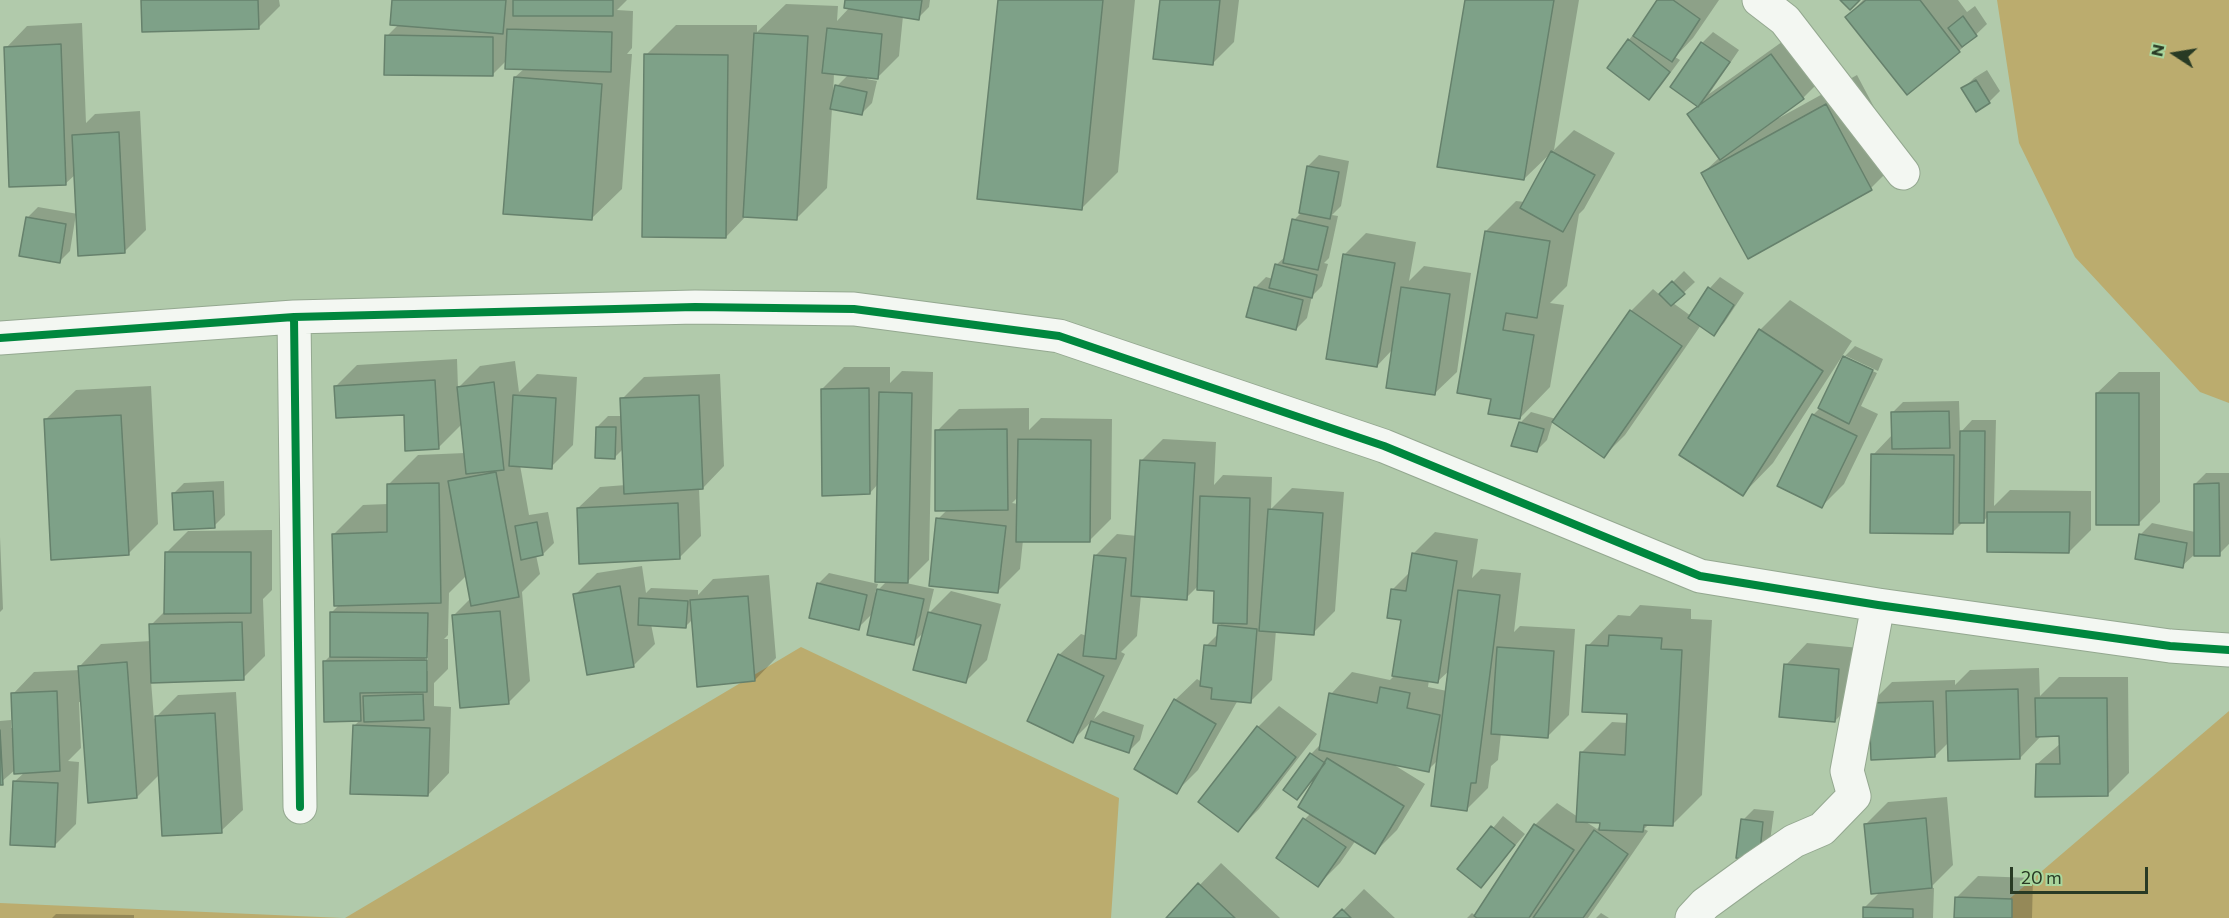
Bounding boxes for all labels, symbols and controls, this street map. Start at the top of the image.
north arrow [2145,24,2205,84]
text: N [2146,42,2167,58]
scale bar [2013,855,2151,893]
text: 20 m [2021,866,2062,888]

